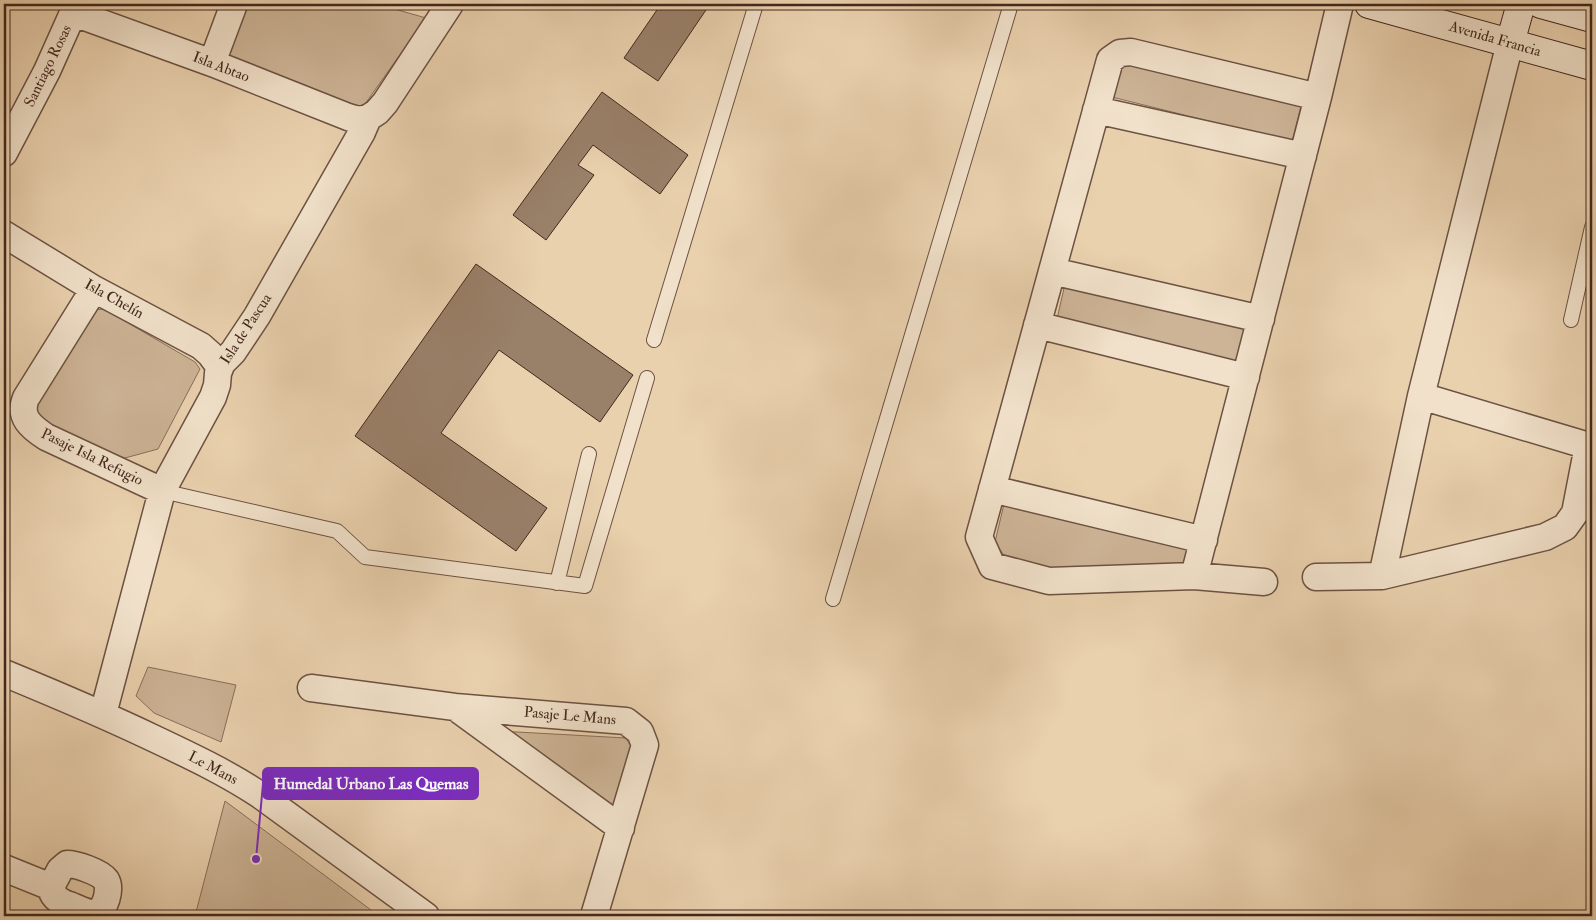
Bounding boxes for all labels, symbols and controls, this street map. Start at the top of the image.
street label: Avenida Francia [1446,17,1544,61]
street label: Santiago Rosas [20,22,76,110]
street label: Isla Abtao [190,47,252,87]
street label: Isla Chelín [81,275,147,323]
street label: Isla de Pascua [216,289,276,368]
street label: Pasaje Isla Refugio [38,424,146,490]
street label: Pasaje Le Mans [523,703,617,729]
street label: Le Mans [185,747,241,789]
callout: Humedal Urbano Las Quemas [263,768,478,799]
text: Humedal Urbano Las Quemas [274,774,469,794]

